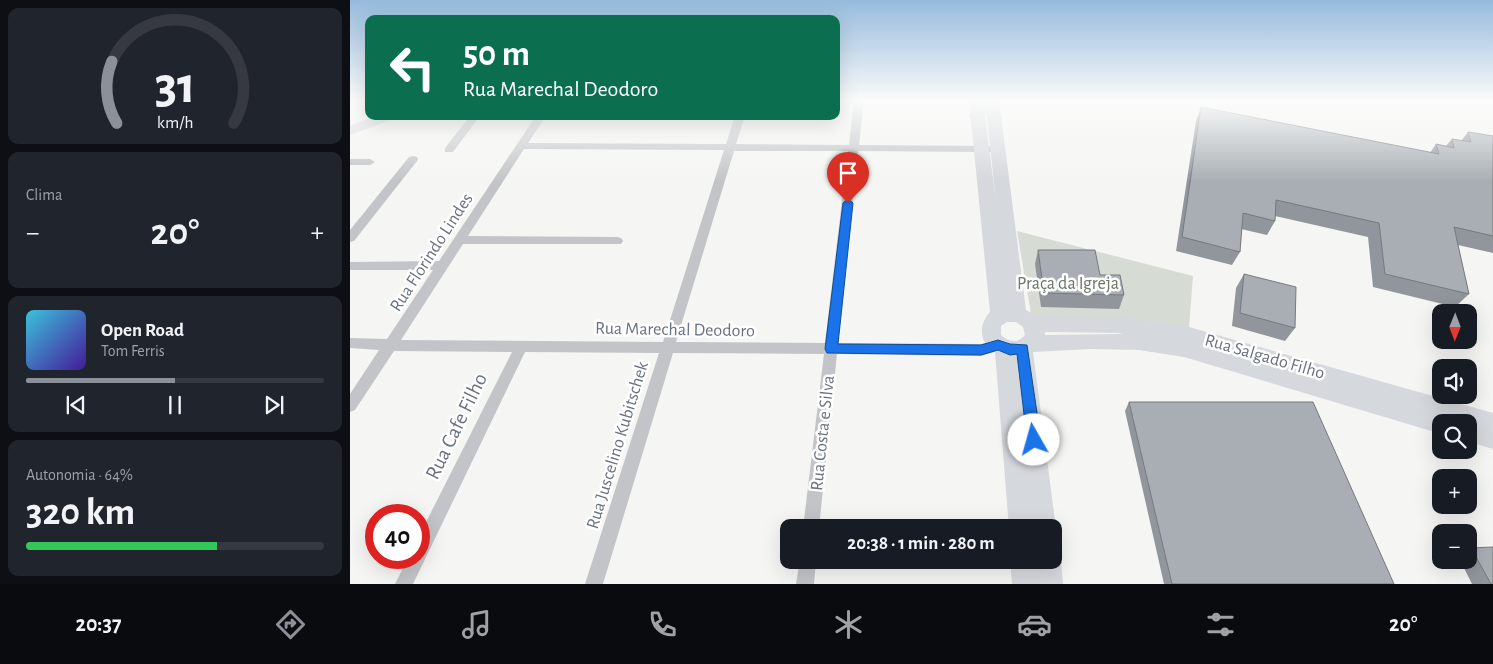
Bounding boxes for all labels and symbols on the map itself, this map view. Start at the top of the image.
pin [827,152,869,203]
street label: Rua Florindo Lindes [387,190,477,315]
park label: Praça da Igreja [1017,275,1119,293]
north arrow [1432,304,1478,349]
street label: Rua Marechal Deodoro [595,320,755,340]
street label: Rua Salgado Filho [1203,331,1327,383]
street label: Rua Juscelino Kubitschek [584,359,652,531]
street label: Rua Cafe Filho [422,370,491,483]
street label: Rua Costa e Silva [808,375,838,492]
position arrow [1007,413,1059,465]
speed limit sign: 40 [365,504,430,569]

